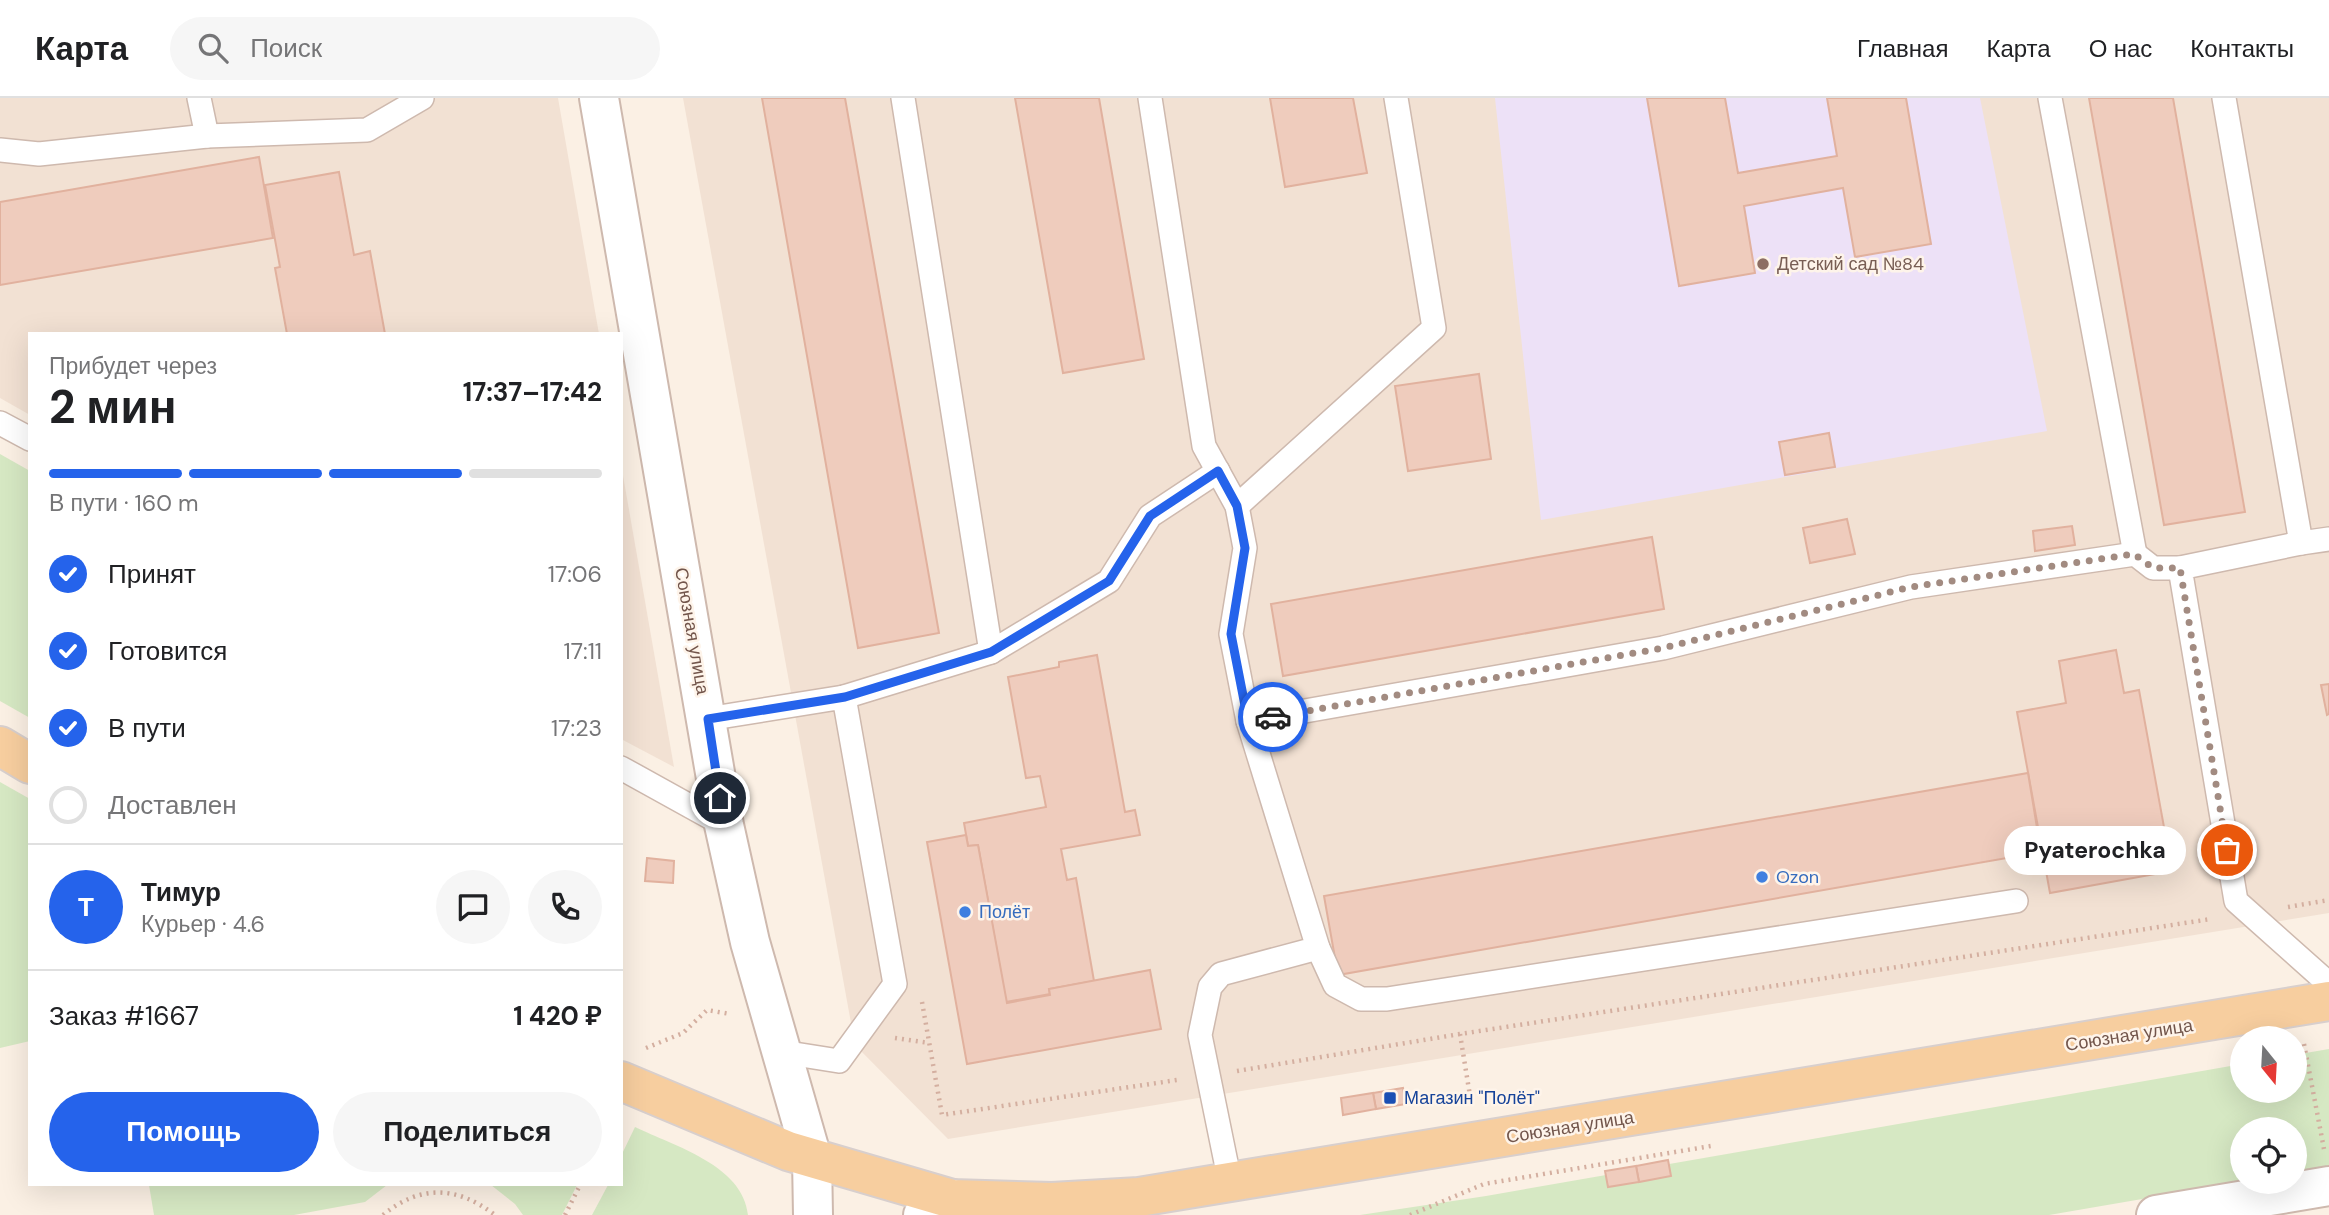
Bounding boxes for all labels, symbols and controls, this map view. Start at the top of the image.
search box [170,17,660,80]
text: Карта [35,27,128,70]
icon: search [194,29,232,67]
text: Поиск [250,31,322,65]
text: Главная [1857,33,1948,64]
text: Карта [1986,33,2051,64]
text: О нас [2089,33,2152,64]
text: Контакты [2190,33,2294,64]
place label: Детский сад №84 [1777,252,1924,276]
marker: Детский сад №84 [1755,256,1771,272]
text: Прибудет через [49,351,217,381]
text: 17:37–17:42 [463,375,602,409]
text: 2 мин [49,377,176,437]
text: В пути · 160 m [49,488,199,518]
icon: check [49,555,87,593]
text: Принят [108,557,196,591]
text: 17:06 [548,559,602,589]
street label: Союзная улица [669,566,715,697]
icon: check [49,632,87,670]
text: Готовится [108,634,227,668]
text: 17:11 [564,636,602,666]
courier [1238,682,1308,752]
icon: car [1254,698,1292,736]
icon: check [49,709,87,747]
text: В пути [108,711,186,745]
text: 17:23 [551,713,602,743]
pin [690,768,750,828]
icon: home [701,779,739,817]
text: Доставлен [108,788,237,822]
pin [2197,820,2257,880]
callout: Pyaterochka [2003,826,2185,874]
icon: bag [2208,831,2246,869]
text: Pyaterochka [2024,835,2166,865]
place label: Ozon [1776,865,1819,889]
marker: Ozon [1754,869,1770,885]
button: chat [436,870,510,944]
button: phone [528,870,602,944]
text: Тимур [141,875,221,909]
text: Т [78,890,94,924]
place label: Полёт [979,900,1030,924]
marker: Полёт [957,904,973,920]
text: Курьер · 4.6 [141,909,265,939]
text: Заказ #1667 [49,999,199,1033]
text: 1 420 ₽ [513,999,602,1033]
street label: Союзная улица [2064,1013,2195,1057]
north arrow [2230,1026,2306,1102]
map controls [2230,1026,2307,1194]
place label: Магазин "Полёт" [1404,1086,1540,1110]
marker: Магазин "Полёт" [1382,1090,1398,1106]
button: Помощь [49,1092,319,1172]
button: Поделиться [333,1092,602,1172]
street label: Союзная улица [1505,1105,1636,1149]
button: locate [2230,1117,2307,1194]

